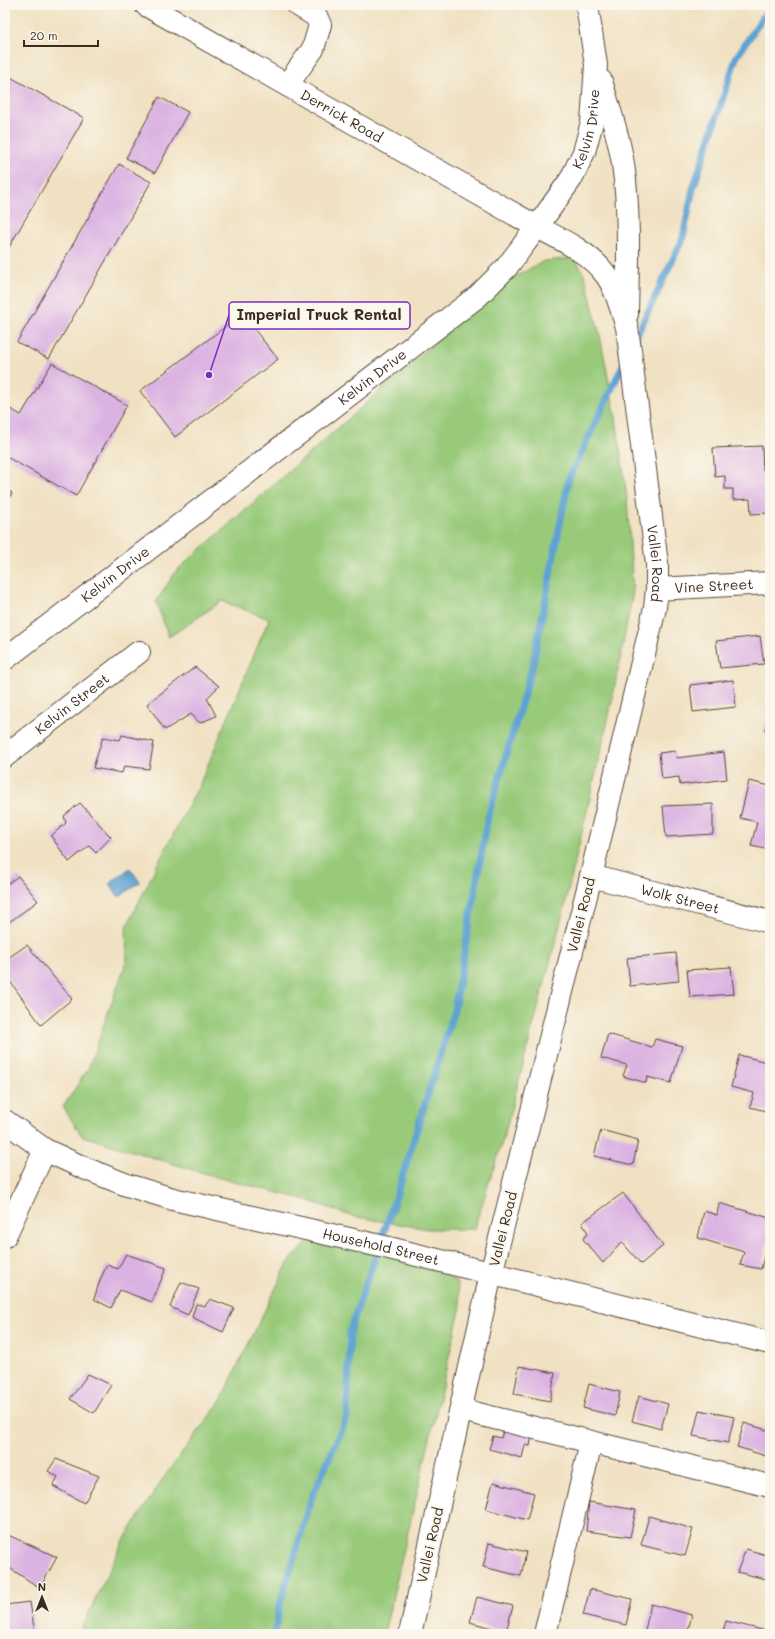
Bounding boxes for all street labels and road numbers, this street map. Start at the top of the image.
street label: Derrick Road [297,85,387,147]
street label: Kelvin Drive [567,89,603,172]
street label: Kelvin Drive [334,344,410,409]
street label: Vallei Road [643,524,667,603]
street label: Kelvin Drive [77,542,153,606]
street label: Vine Street [674,574,754,597]
street label: Kelvin Street [31,669,113,738]
street label: Vallei Road [562,875,599,955]
street label: Wolk Street [639,879,722,918]
street label: Vallei Road [484,1189,521,1269]
street label: Household Street [321,1223,441,1269]
street label: Vallei Road [412,1505,447,1585]

